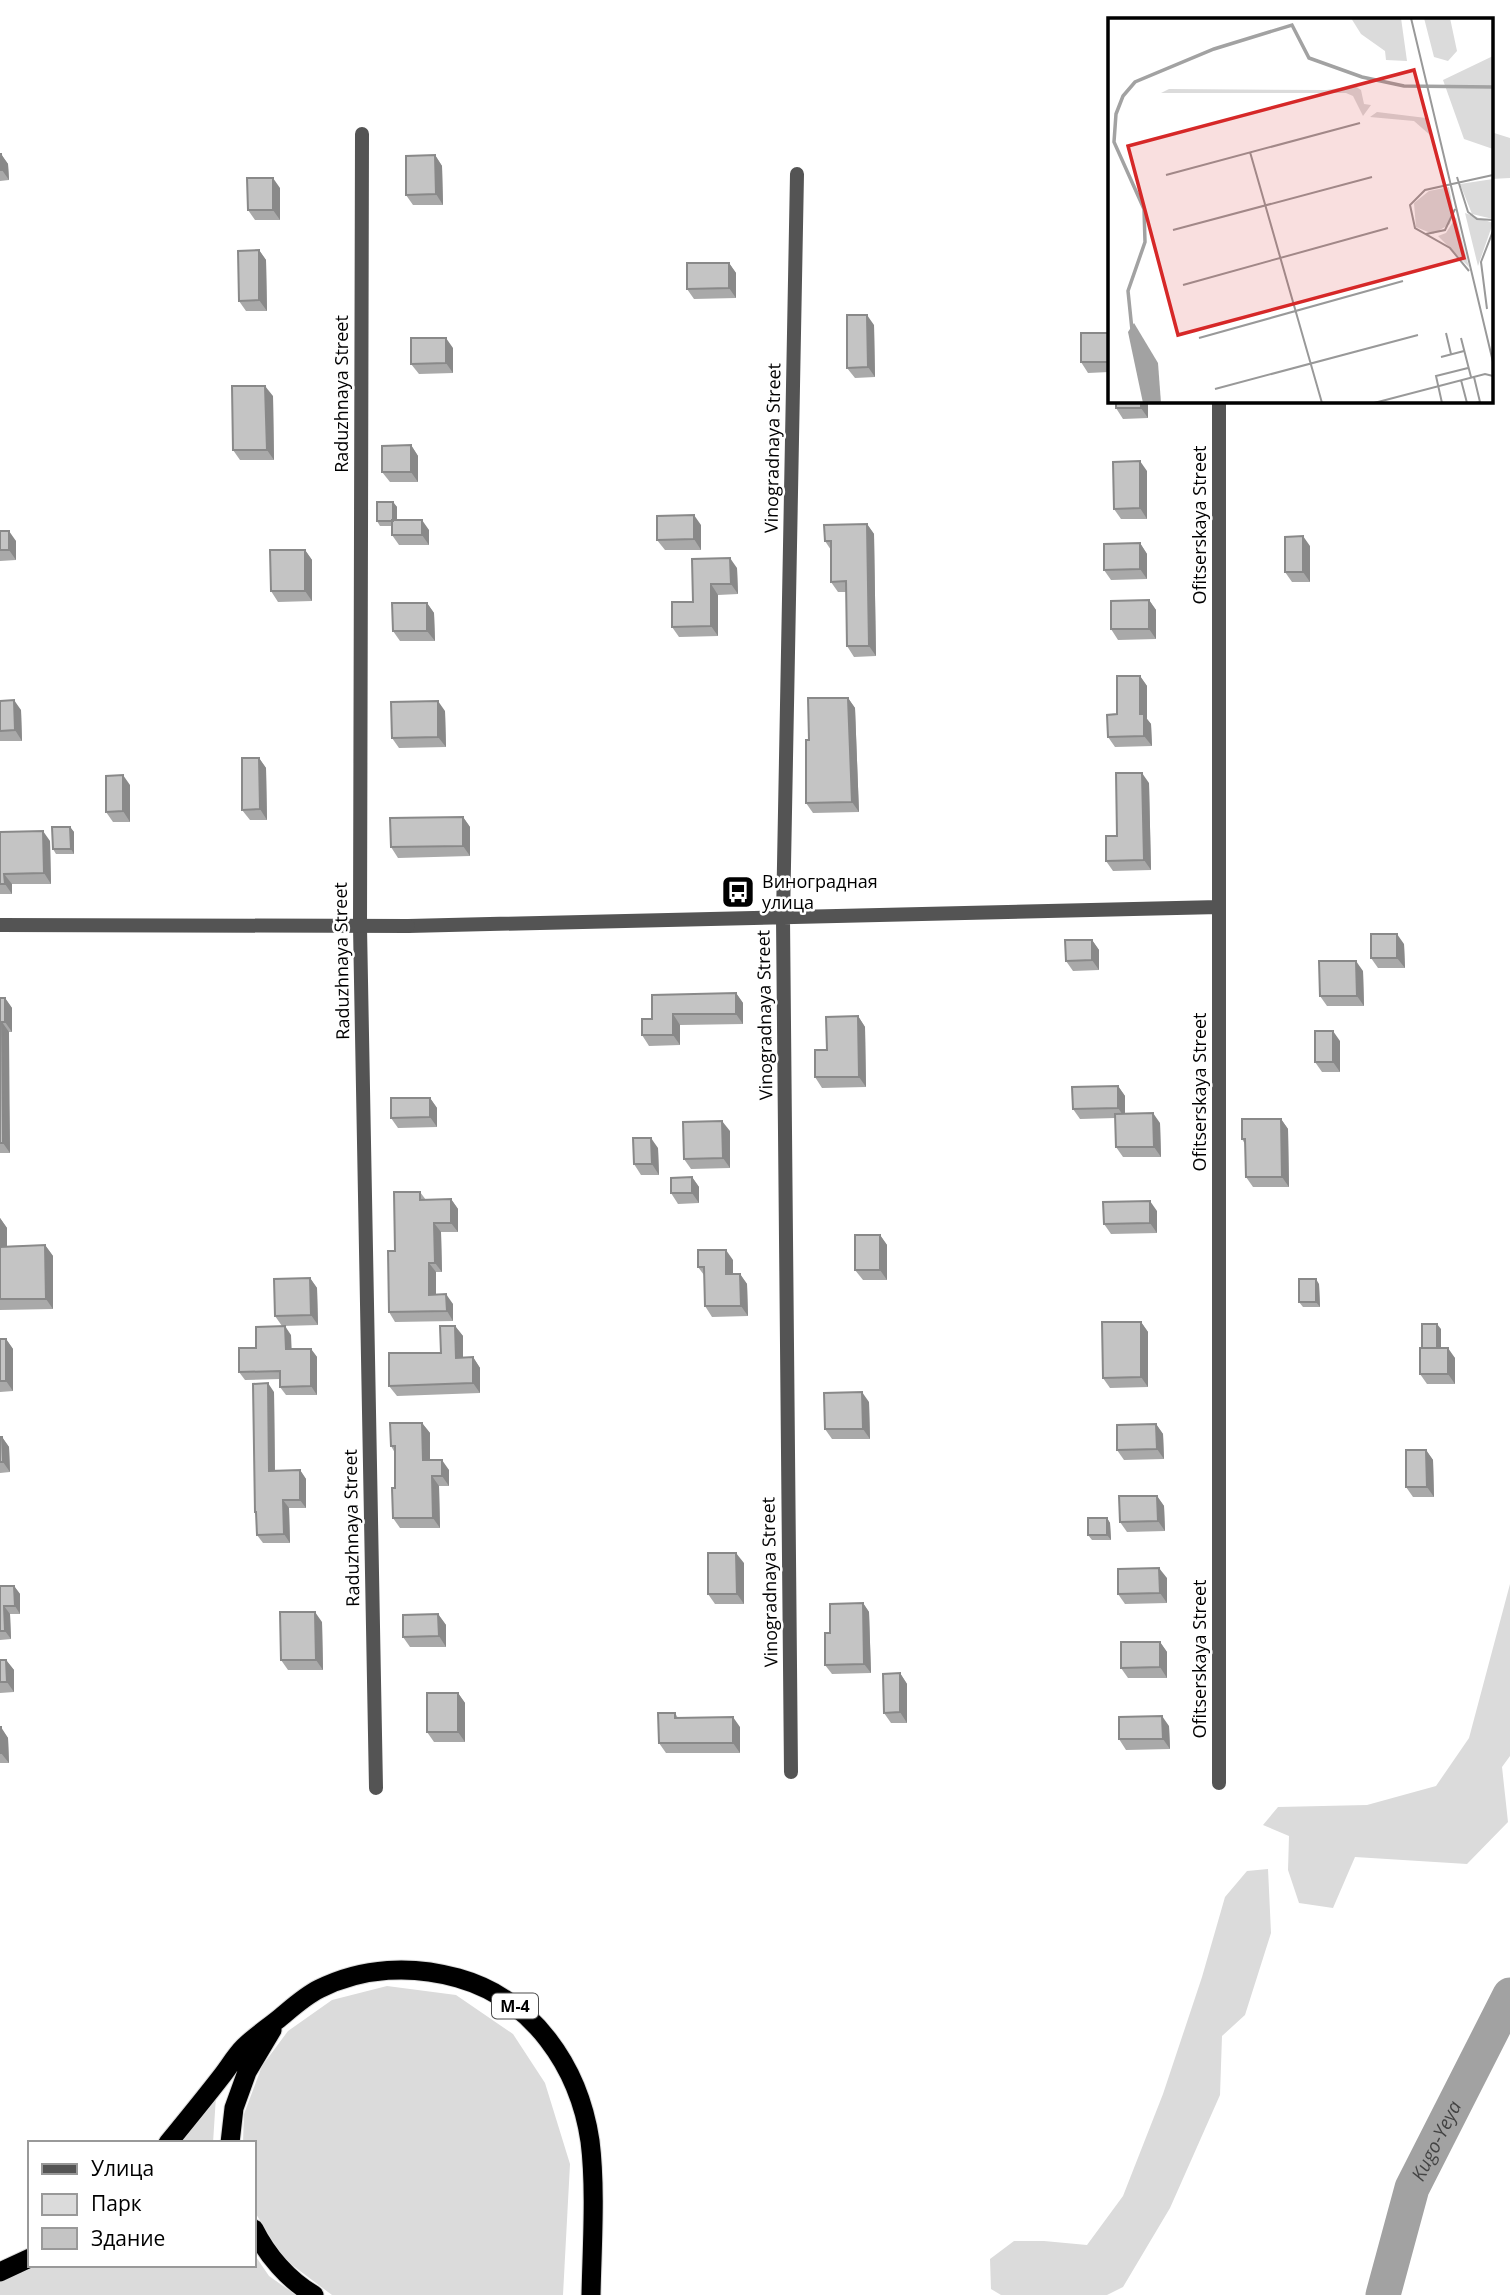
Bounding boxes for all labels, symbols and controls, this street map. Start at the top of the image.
inset map [1108,18,1492,402]
street label: Raduzhnaya Street [329,315,353,473]
street label: Vinogradnaya Street [759,363,785,533]
street label: Ofitserskaya Street [1187,445,1211,605]
place label: Виноградная улица [762,869,878,914]
bus stop icon: Виноградная улица [719,873,757,911]
street label: Raduzhnaya Street [328,882,354,1040]
street label: Vinogradnaya Street [751,930,777,1100]
street label: Ofitserskaya Street [1187,1012,1211,1172]
street label: Raduzhnaya Street [338,1449,364,1607]
street label: Vinogradnaya Street [756,1497,782,1667]
street label: Ofitserskaya Street [1187,1579,1211,1739]
road number: М-4 [492,1994,538,2018]
water label: Kugo-Yeya [1405,2096,1467,2185]
legend [28,2141,256,2267]
text: Улица [91,2154,154,2182]
text: Парк [91,2189,142,2217]
text: Здание [91,2224,165,2252]

